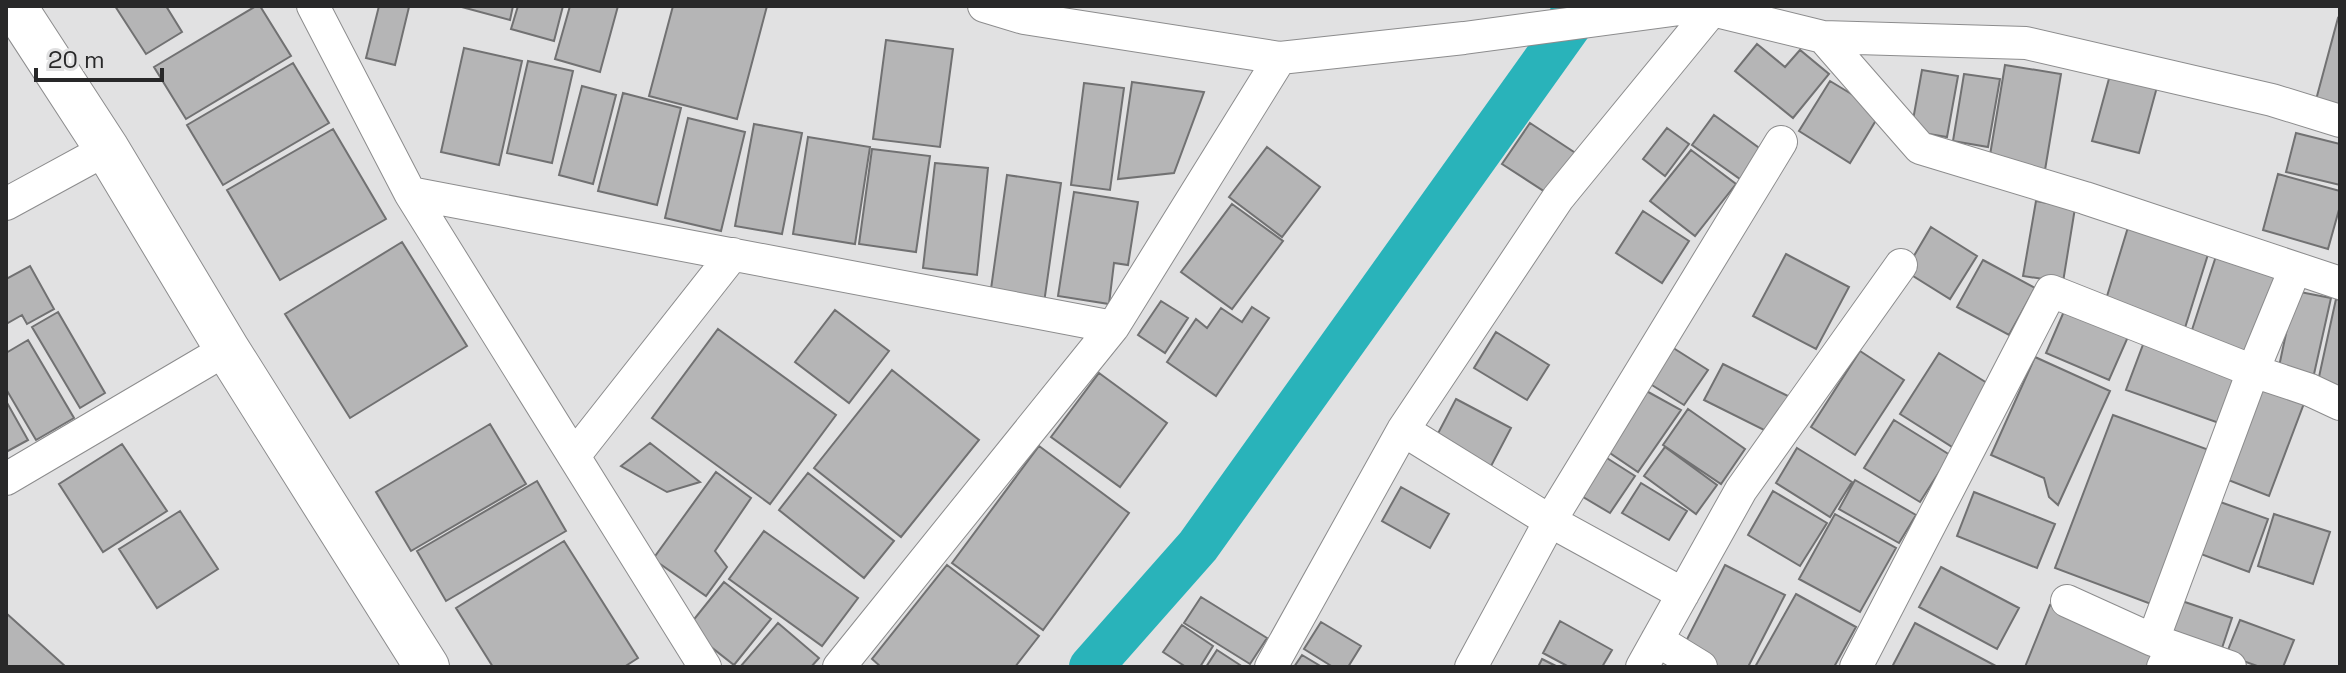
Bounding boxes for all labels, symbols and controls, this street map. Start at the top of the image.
scale bar [36,32,162,82]
text: 20 m [48,44,105,75]

